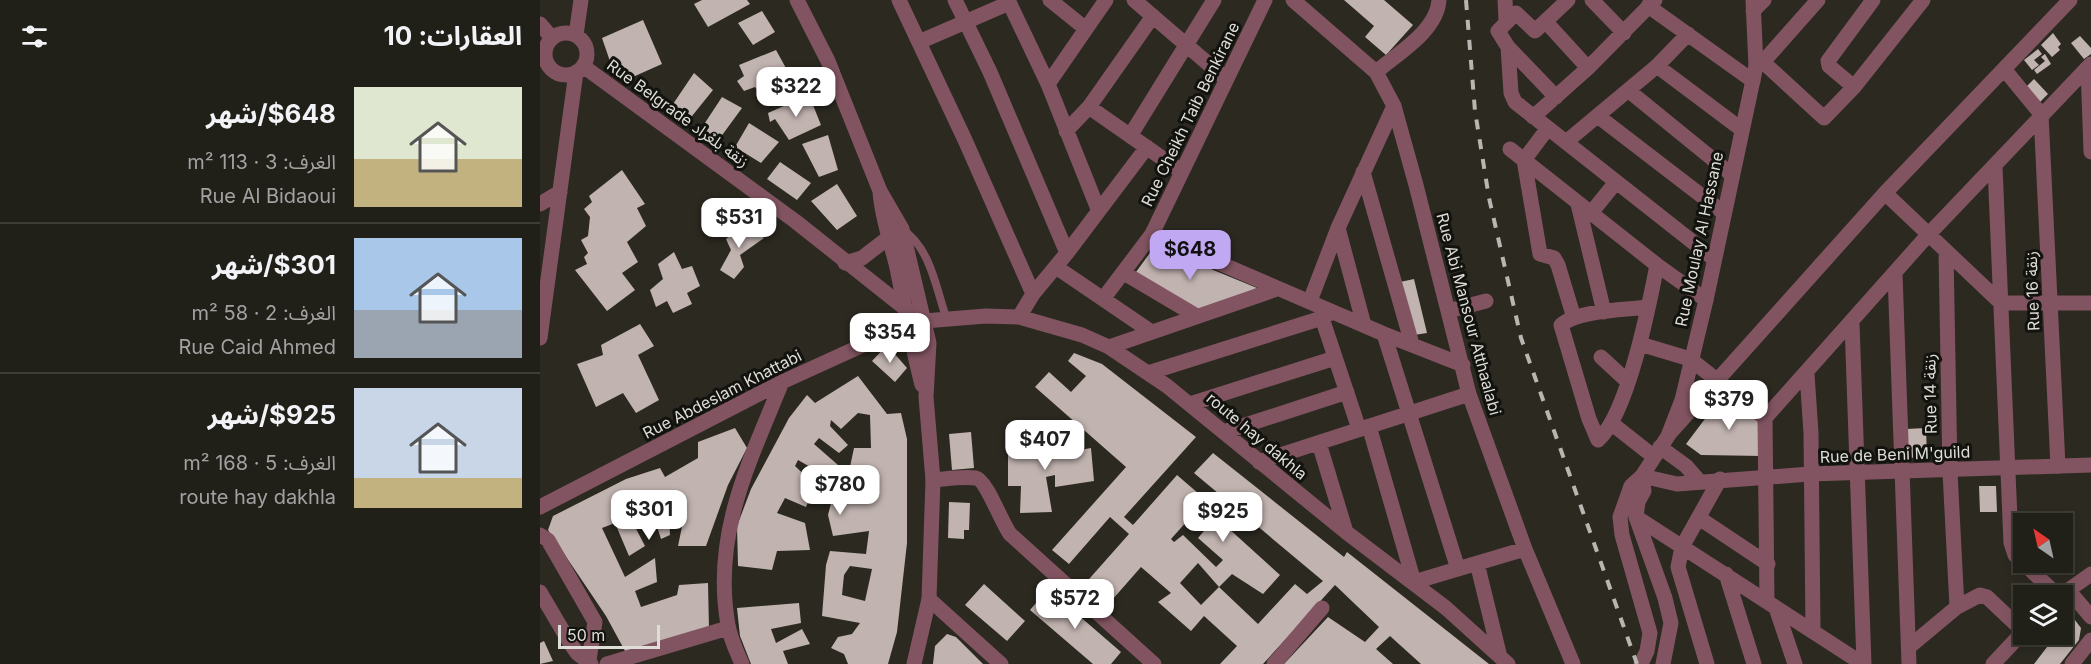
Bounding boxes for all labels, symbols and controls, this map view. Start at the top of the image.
street label: Rue Cheikh Taib Benkirane [1137,19,1243,209]
icon: filters [18,20,51,53]
text: العقارات: 10 [384,20,522,51]
street label: Rue Belgrade زنقة بلغراد [603,55,753,171]
pin: $322 [760,67,832,118]
text: $322 [770,74,822,98]
text: $648/شهر [206,98,336,129]
icon: home [402,111,474,183]
text: الغرف: 3 · 113 m² [187,150,336,174]
street label: Rue Moulay Al Hassane [1671,150,1727,328]
text: Rue Al Bidaoui [200,184,336,208]
pin: $531 [703,198,775,249]
text: $531 [715,205,763,229]
street label: Rue Abi Mansour Atthaalabi [1432,211,1506,417]
pin: $648 [1154,230,1226,281]
text: $648 [1164,237,1216,261]
text: $301/شهر [212,249,336,280]
street label: Rue 16 زنقة [2021,251,2043,331]
icon: home [402,262,474,334]
text: الغرف: 2 · 58 m² [192,301,336,325]
pin: $354 [854,313,926,364]
text: $354 [864,320,916,344]
text: Rue Caid Ahmed [178,335,336,359]
street label: Rue Abdeslam Khattabi [639,345,805,443]
street label: Rue 14 زنقة [1919,354,1941,434]
pin: $379 [1693,380,1765,431]
text: $379 [1704,387,1754,411]
street label: route hay dakhla [1203,388,1311,484]
text: $925/شهر [208,399,336,430]
icon: home [402,412,474,484]
pin: $407 [1009,420,1081,471]
text: $407 [1019,427,1071,451]
street label: Rue de Beni M'guild [1819,441,1971,467]
text: الغرف: 5 · 168 m² [183,451,336,475]
pin: $780 [804,465,876,516]
text: $780 [815,472,865,496]
text: route hay dakhla [179,485,336,509]
pin: $301 [613,490,685,541]
pin: $925 [1187,492,1259,543]
text: $301 [625,497,673,521]
text: $925 [1197,499,1249,523]
north arrow [2013,513,2073,573]
map controls [2013,513,2073,645]
pin: $572 [1039,579,1111,630]
button: layers [2013,585,2073,645]
text: $572 [1050,586,1100,610]
scale bar [558,622,660,650]
text: 50 m [567,625,605,645]

